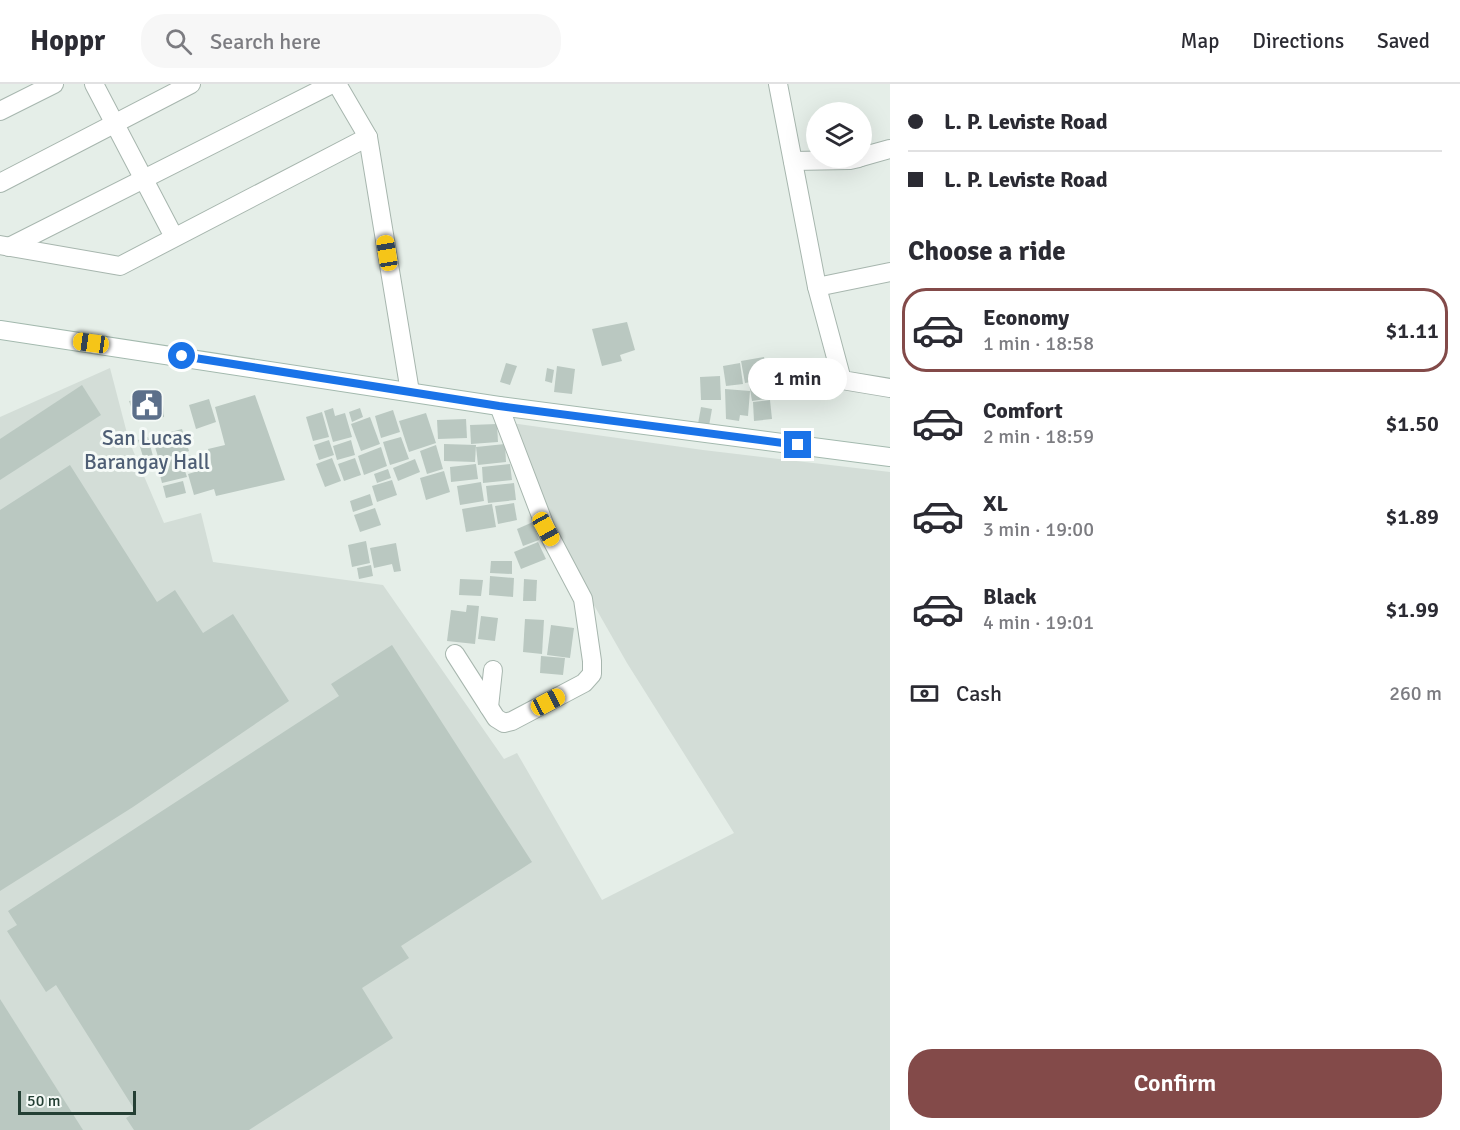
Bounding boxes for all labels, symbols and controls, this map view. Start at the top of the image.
search box [141,14,561,68]
text: Hoppr [30,24,105,58]
icon: search [162,25,195,58]
text: Search here [210,28,321,55]
text: Map [1181,28,1219,54]
text: Directions [1252,28,1344,54]
text: Saved [1377,28,1430,54]
map controls [806,102,872,168]
button: layers [806,102,872,168]
text: L. P. Leviste Road [944,108,1108,135]
text: L. P. Leviste Road [944,166,1108,193]
car [375,234,399,272]
text: Choose a ride [908,235,1066,268]
icon: car [911,303,965,357]
text: Economy [983,304,1069,331]
text: $1.11 [1385,317,1439,344]
text: 1 min · 18:58 [983,331,1094,356]
car [72,332,110,354]
route start [168,342,195,369]
callout: 1 min [748,358,848,400]
text: 1 min [774,366,821,391]
public building icon: San Lucas Barangay Hall [129,387,165,423]
icon: car [911,396,965,450]
text: Comfort [983,397,1063,424]
text: $1.50 [1385,410,1439,437]
text: 2 min · 18:59 [983,424,1094,449]
place label: San Lucas Barangay Hall [84,425,210,475]
route end [784,431,811,458]
icon: car [911,489,965,543]
text: XL [983,490,1008,517]
text: $1.89 [1385,503,1439,530]
car [529,509,563,549]
text: 3 min · 19:00 [983,517,1094,542]
icon: car [911,582,965,636]
text: Black [983,583,1037,610]
text: $1.99 [1385,596,1439,623]
text: 4 min · 19:01 [983,610,1094,635]
icon: cash [908,677,941,710]
text: Cash [956,680,1002,707]
text: 260 m [1389,681,1442,706]
car [528,686,568,718]
button: Confirm [908,1049,1442,1118]
scale bar [18,1088,136,1116]
text: 50 m [27,1091,61,1111]

